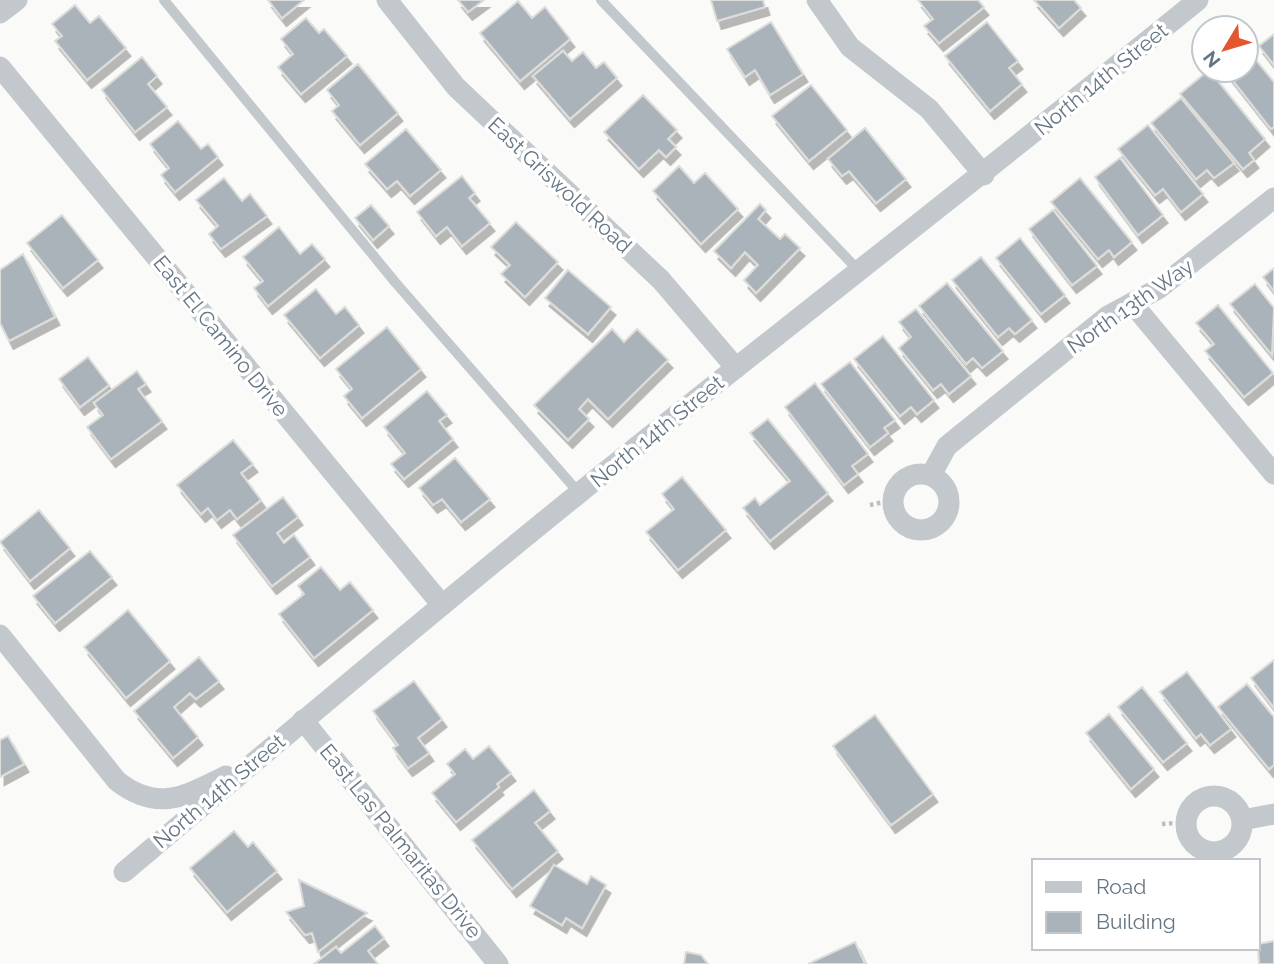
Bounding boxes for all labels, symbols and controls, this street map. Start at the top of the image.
north arrow [1190,14,1260,84]
street label: North 14th Street [1029,18,1173,140]
text: N [1198,47,1225,72]
street label: East Griswold Road [483,112,637,258]
street label: East El Camino Drive [148,250,294,422]
street label: North 13th Way [1062,253,1198,359]
street label: North 14th Street [585,370,729,492]
street label: North 14th Street [148,729,290,853]
street label: East Las Palmaritas Drive [315,739,487,943]
legend [1032,859,1260,950]
text: Road [1096,874,1146,899]
text: Building [1096,909,1176,934]

